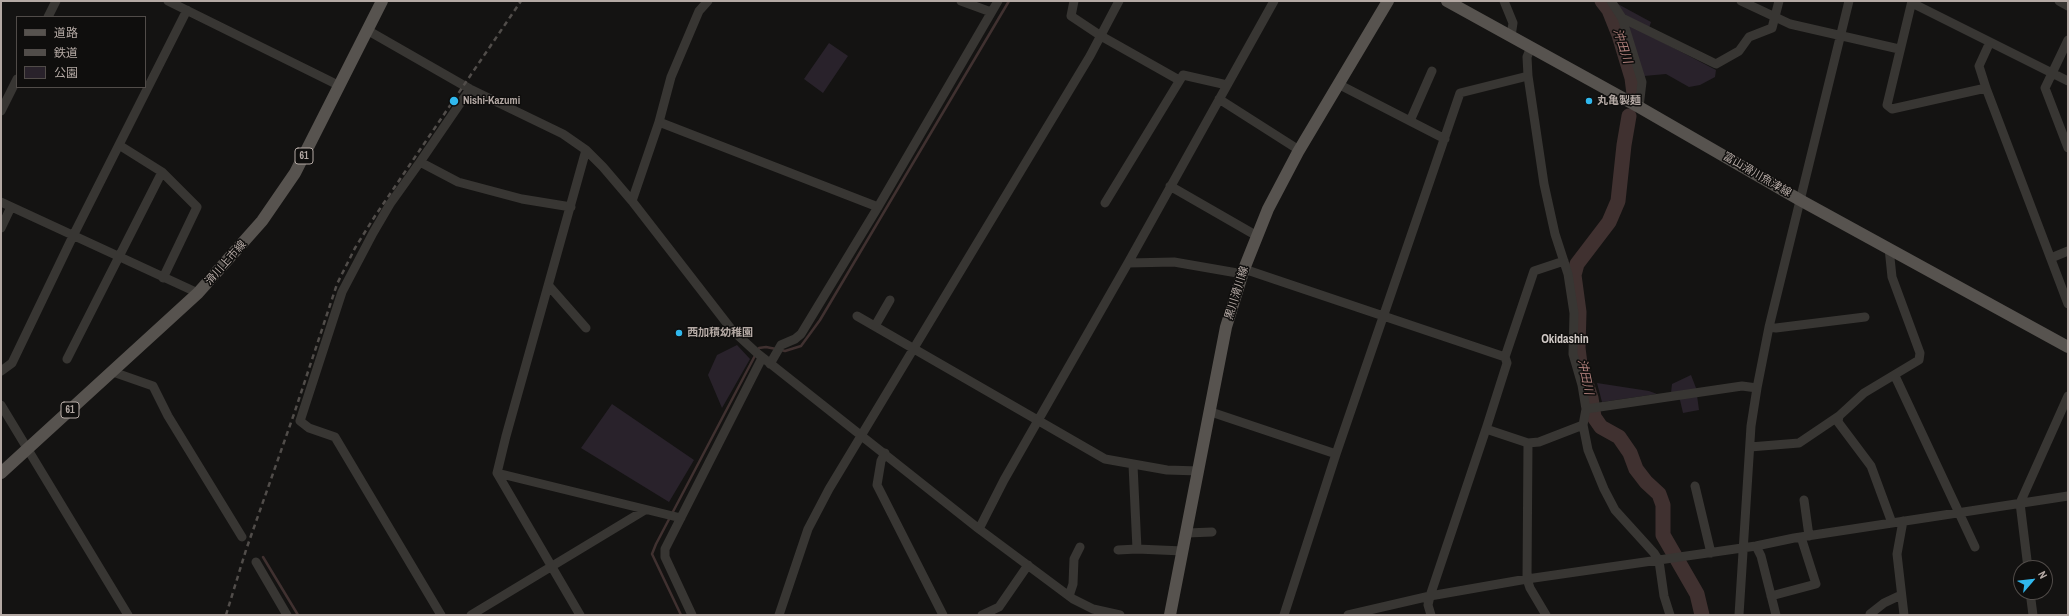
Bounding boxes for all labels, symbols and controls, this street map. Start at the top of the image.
legend [16,16,146,88]
text: 道路 [54,25,78,41]
water label: 沖田川 [1610,27,1634,65]
text: 鉄道 [54,45,78,61]
text: 公園 [54,65,78,81]
place label: Nishi-Kazumi [463,94,520,108]
place label: 丸亀製麺 [1597,94,1641,108]
marker: Nishi-Kazumi [448,95,460,107]
marker: 丸亀製麺 [1584,96,1594,106]
road number: 61 [295,148,313,164]
street label: 富山滑川魚津線 [1720,150,1794,200]
street label: 滑川上市線 [203,238,249,288]
street label: 黒川滑川線 [1223,265,1251,321]
place label: 西加積幼稚園 [687,326,753,340]
marker: 西加積幼稚園 [674,328,684,338]
district label: Okidashin [1541,333,1589,347]
water label: 沖田川 [1574,358,1596,396]
road number: 61 [61,402,79,418]
north arrow [2013,560,2053,600]
text: N [2035,569,2050,581]

